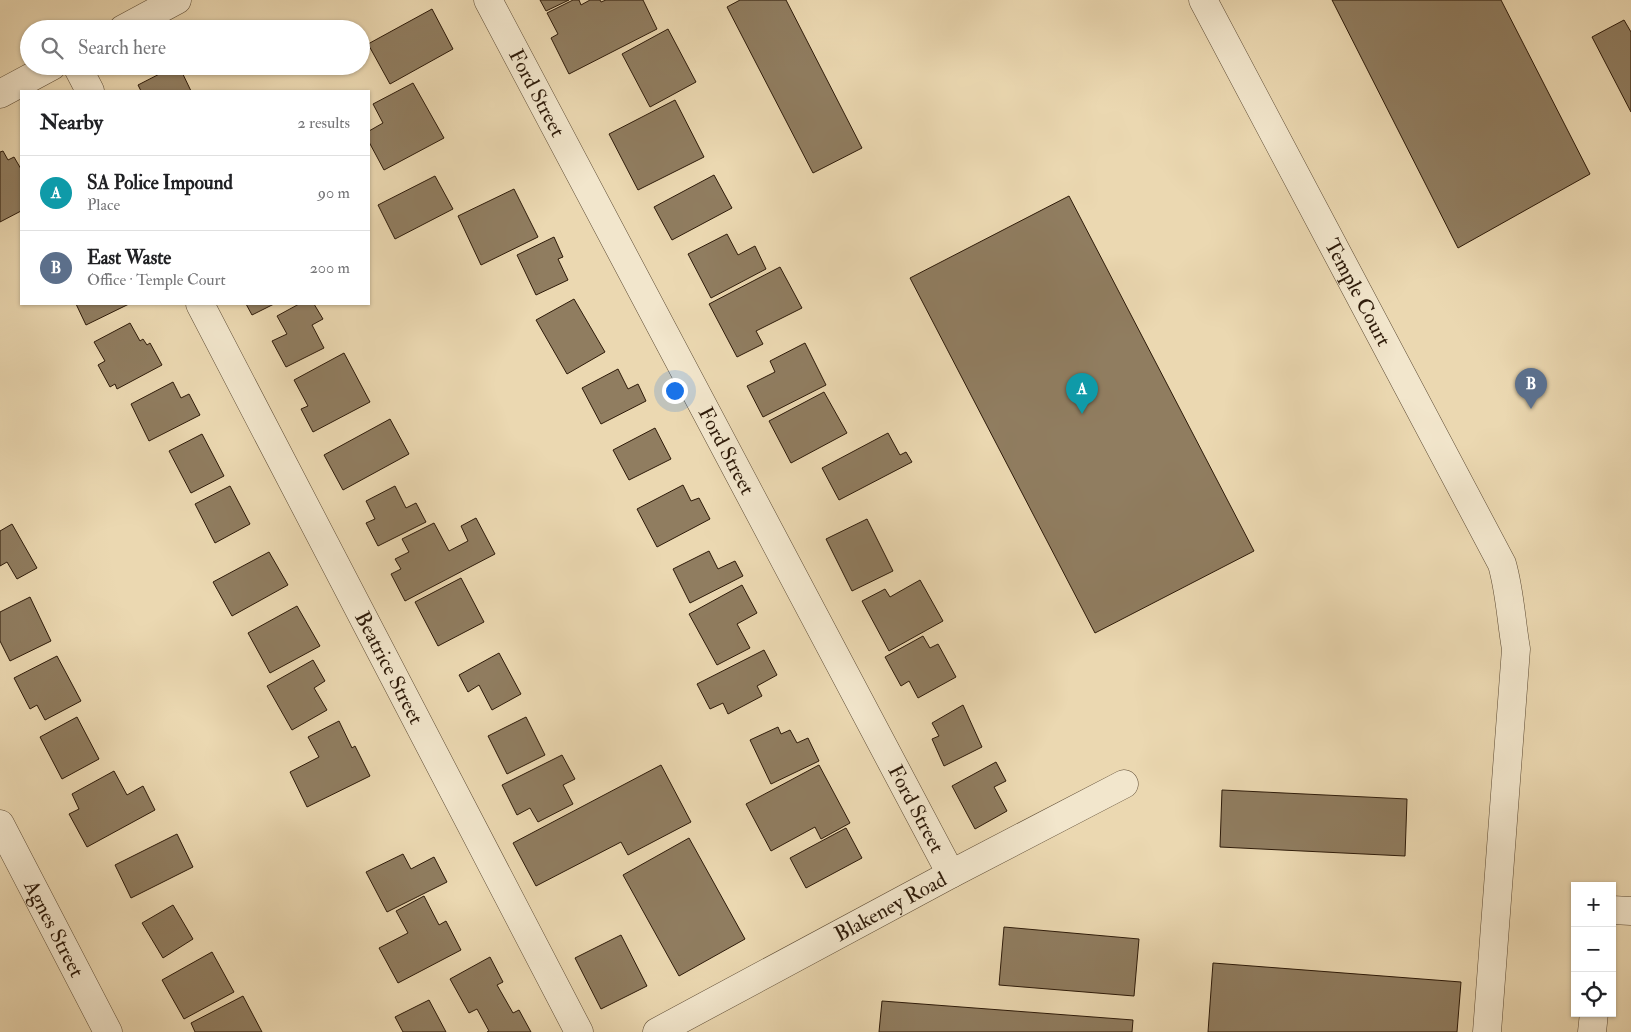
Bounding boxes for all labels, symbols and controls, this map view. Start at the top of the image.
search box [20,20,370,75]
icon: search [38,34,66,62]
text: Search here [78,36,166,60]
street label: Ford Street [503,44,572,142]
text: Nearby [40,109,103,136]
text: 2 results [297,113,350,133]
text: SA Police Impound [87,171,233,195]
text: A [51,183,61,203]
text: 90 m [318,183,350,203]
text: Place [87,195,120,215]
street label: Temple Court [1318,234,1398,351]
text: East Waste [87,246,171,270]
text: B [51,258,61,278]
text: 200 m [310,258,350,278]
text: Office · Temple Court [87,270,226,290]
pin: B [1515,368,1547,409]
pin: A [1066,373,1098,414]
your location [662,378,688,404]
street label: Ford Street [692,402,761,500]
street label: Beatrice Street [349,607,430,729]
street label: Ford Street [882,760,951,857]
street label: Blakeney Road [830,865,952,948]
street label: Agnes Street [18,875,91,982]
map controls [1571,882,1616,1017]
button: + [1571,882,1616,927]
button: − [1571,927,1616,972]
button: locate [1571,972,1616,1017]

